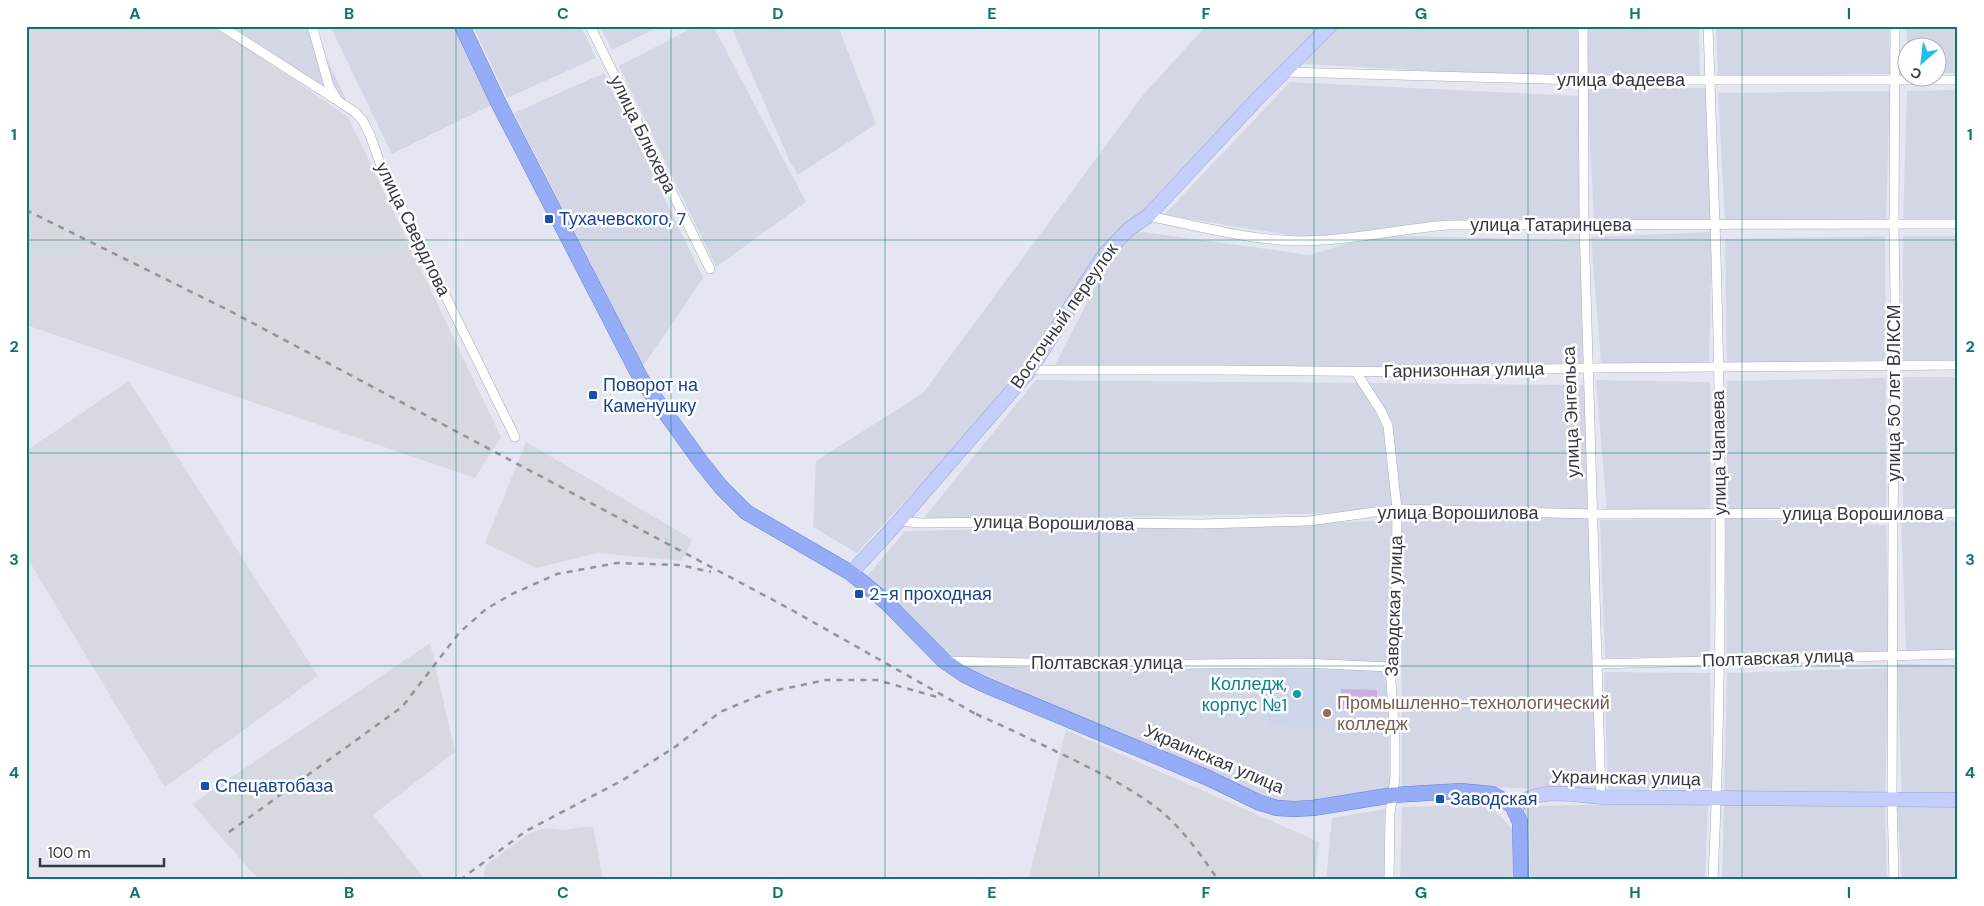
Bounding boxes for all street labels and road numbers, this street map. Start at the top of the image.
street label: улица Фадеева [1557,68,1686,92]
street label: улица Блюхера [604,71,682,198]
street label: улица Свердлова [370,158,456,301]
street label: улица Татаринцева [1470,213,1633,237]
street label: Восточный переулок [1005,238,1123,394]
street label: улица 50 лет ВЛКСМ [1882,305,1906,482]
street label: улица Энгельса [1557,345,1585,478]
street label: Гарнизонная улица [1383,357,1546,383]
street label: улица Чапаева [1706,389,1732,516]
street label: улица Ворошилова [1378,501,1539,525]
street label: улица Ворошилова [1783,502,1944,526]
street label: улица Ворошилова [973,510,1136,536]
street label: Заводская улица [1380,534,1408,677]
street label: Полтавская улица [1702,643,1855,673]
street label: Полтавская улица [1031,651,1184,675]
street label: Украинская улица [1140,719,1289,800]
street label: Украинская улица [1551,765,1702,791]

